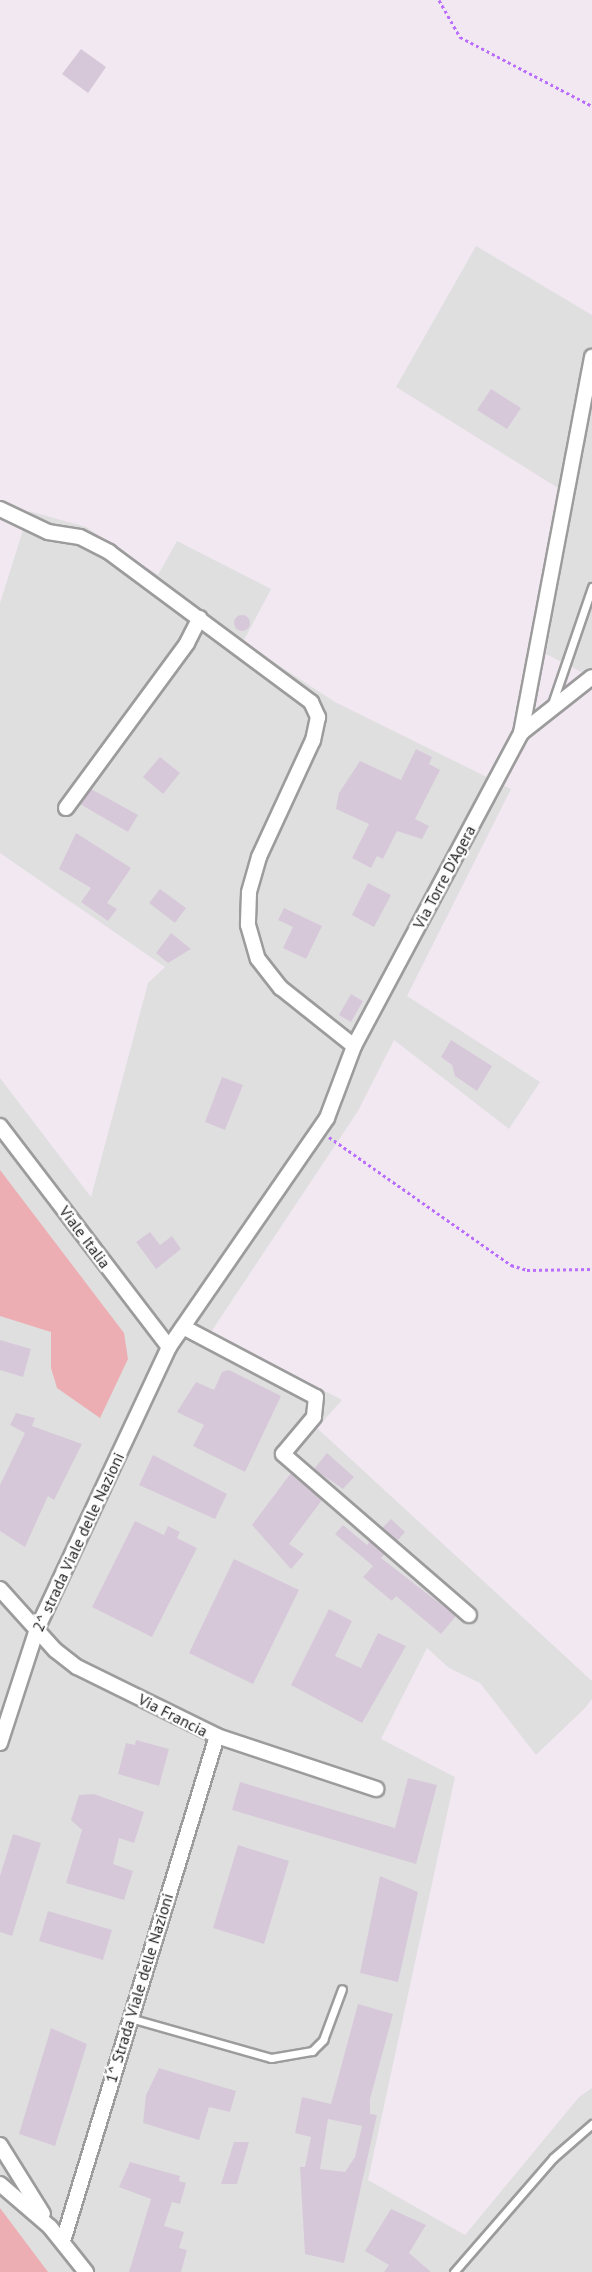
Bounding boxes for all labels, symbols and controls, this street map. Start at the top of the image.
street label: Via Torre D'Agera [409,822,479,932]
street label: Viale Italia [55,1202,115,1272]
street label: 2^ strada Viale delle Nazioni [28,1449,128,1635]
street label: Via Francia [135,1689,211,1741]
street label: 1^ Strada Viale delle Nazioni [101,1891,177,2085]

